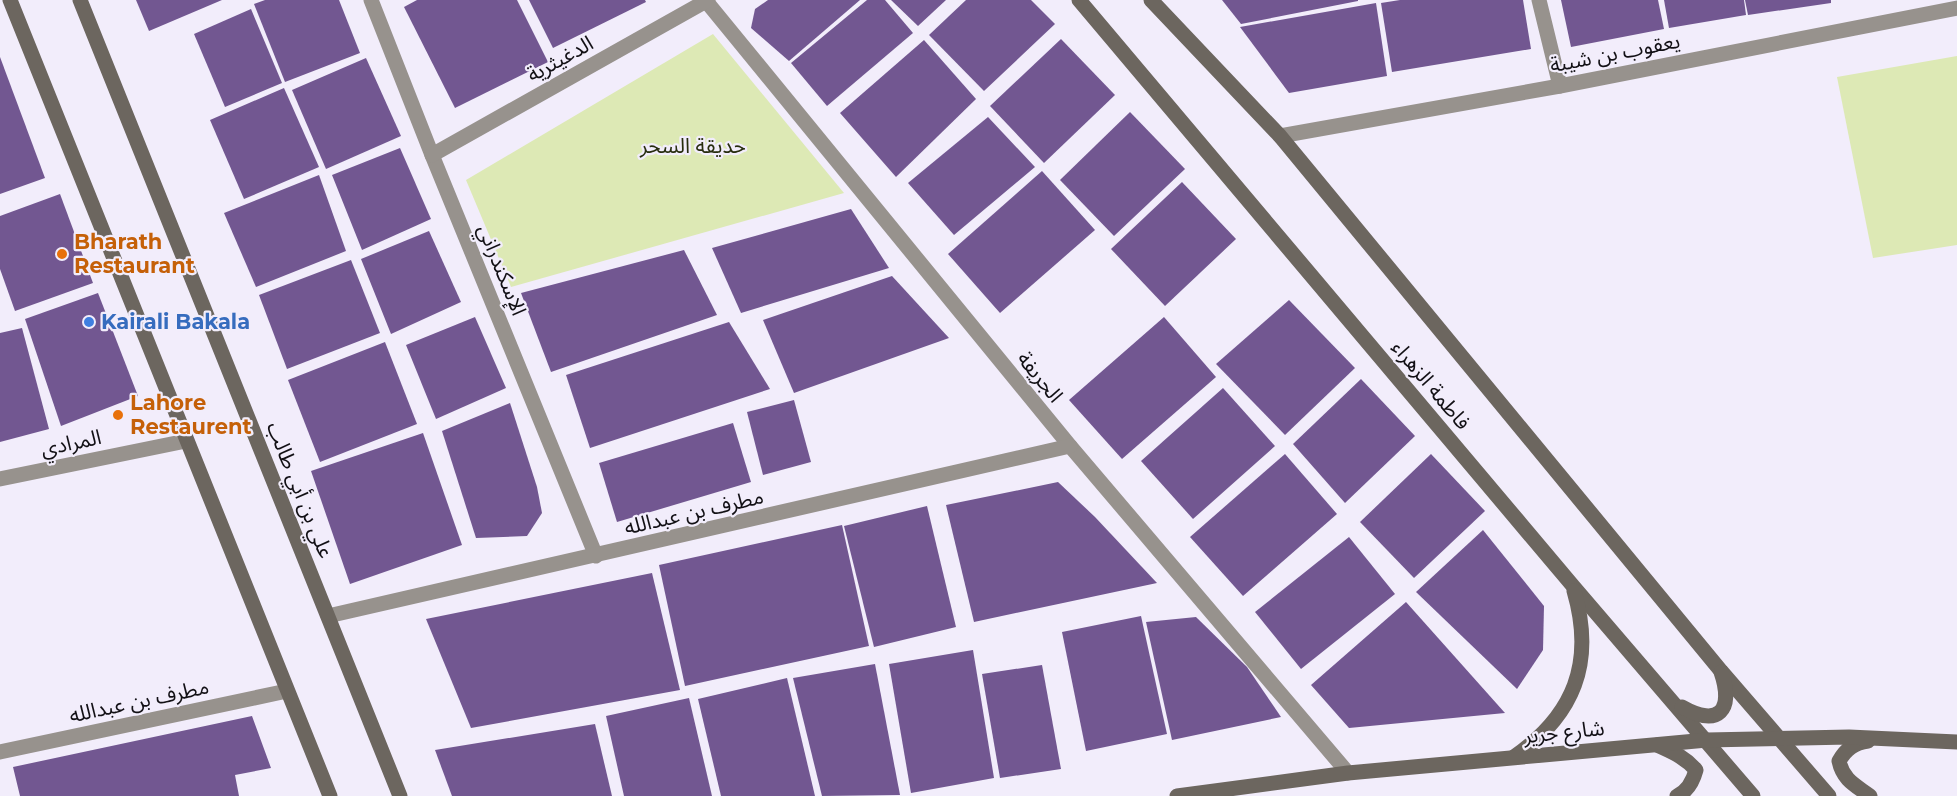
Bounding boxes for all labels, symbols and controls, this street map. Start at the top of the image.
street label: يعقوب بن شيبة [1548,28,1682,77]
street label: الدغيثرية [522,30,597,87]
park label: حديقة السحر [639,133,746,158]
street label: الإسكندراني [469,221,532,320]
place label: Bharath Restaurant [74,229,195,278]
marker: Bharath Restaurant [55,247,69,261]
place label: Kairali Bakala [101,309,250,334]
marker: Kairali Bakala [82,315,96,329]
street label: فاطمة الزهراء [1387,335,1476,434]
street label: الجريفة [1012,346,1068,407]
place label: Lahore Restaurent [130,390,252,439]
marker: Lahore Restaurent [111,408,125,422]
street label: علي بن أبي طالب [258,418,339,563]
street label: المرادي [38,424,104,465]
street label: مطرف بن عبدالله [622,483,766,540]
street label: مطرف بن عبدالله [67,674,211,728]
street label: شارع جرير [1521,715,1606,751]

